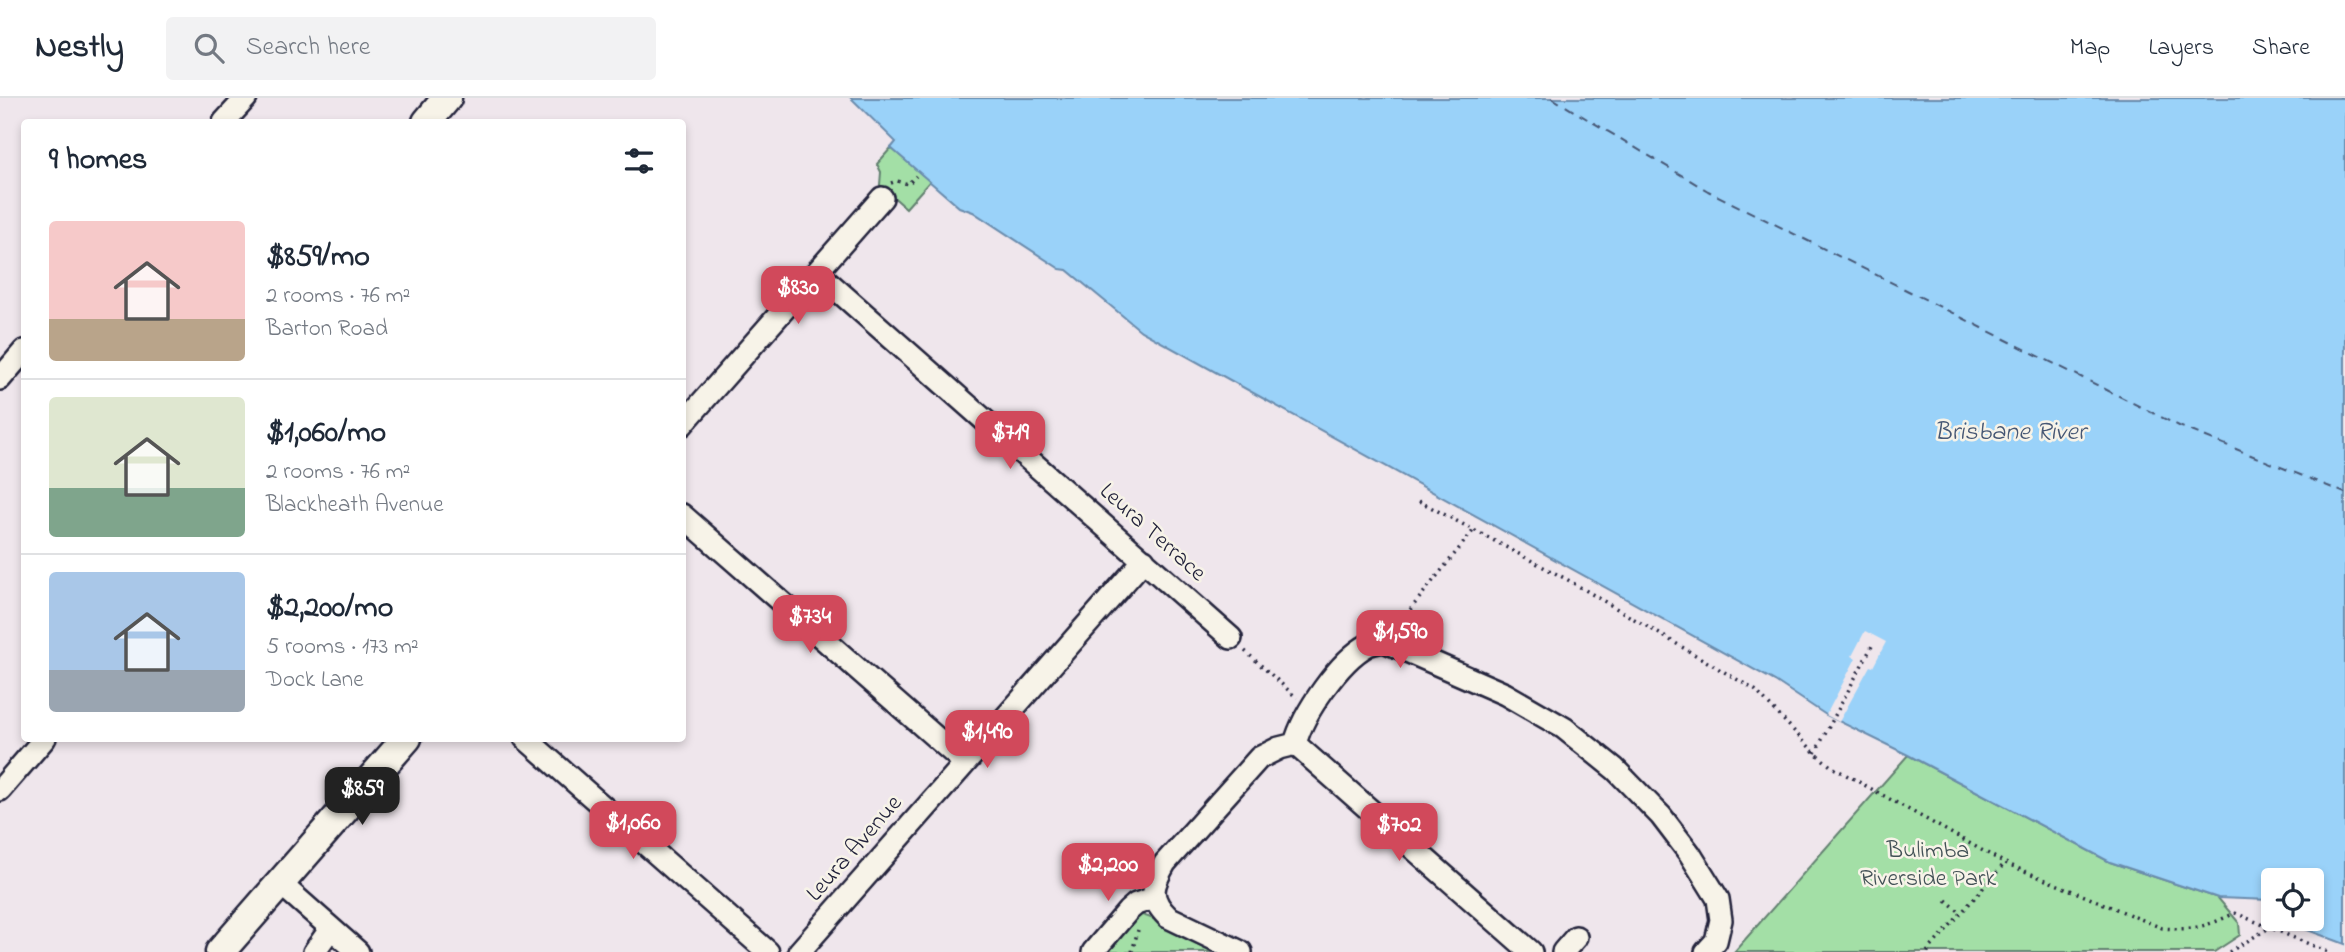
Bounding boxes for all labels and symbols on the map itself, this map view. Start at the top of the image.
pin: $830 [757,266,839,326]
pin: $719 [969,412,1051,471]
water label: Brisbane River [1934,414,2089,452]
street label: Leura Terrace [1091,475,1213,591]
pin: $734 [769,596,851,655]
pin: $1,590 [1343,610,1457,670]
pin: $1,490 [930,710,1044,770]
pin: $859 [321,768,403,827]
street label: Leura Avenue [799,788,911,910]
pin: $1,060 [576,802,690,861]
pin: $702 [1358,804,1440,863]
park label: Bulimba Riverside Park [1860,834,1996,897]
pin: $2,200 [1051,844,1165,903]

